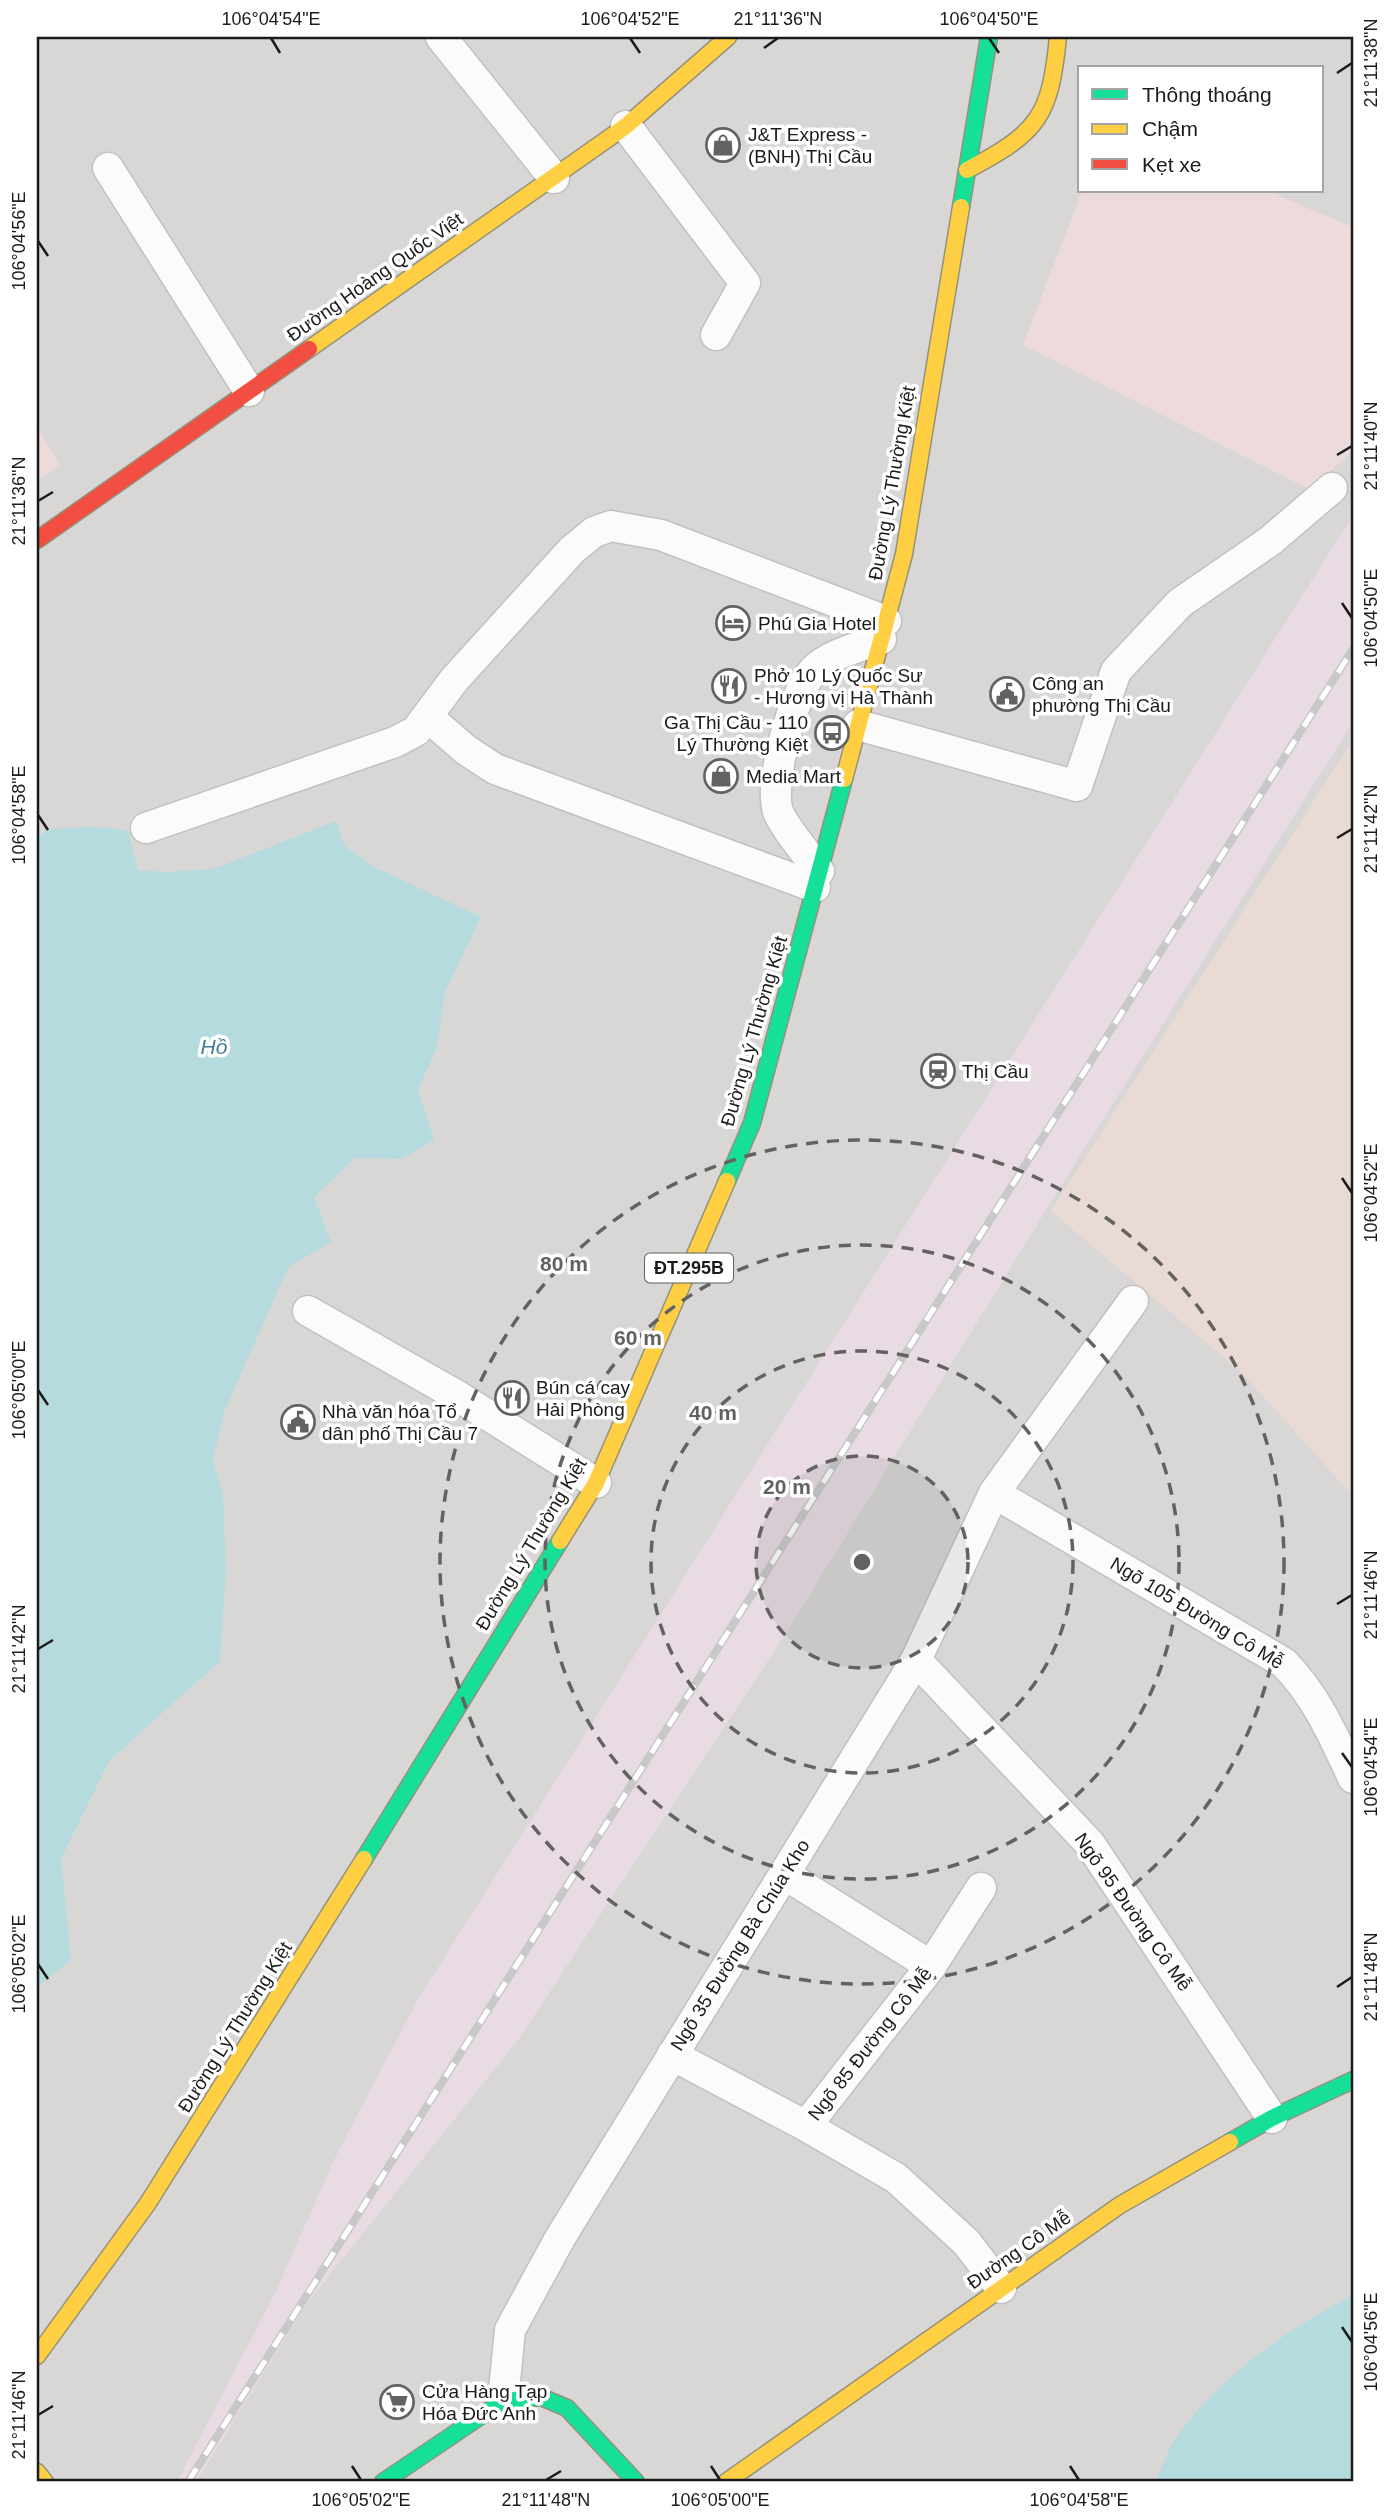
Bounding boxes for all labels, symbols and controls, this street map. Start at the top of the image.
text: 106°04'54"E [221,9,321,29]
text: 106°04'52"E [580,9,680,29]
text: 21°11'36"N [734,9,822,29]
text: 106°04'50"E [939,9,1039,29]
text: 21°11'38"N [1361,19,1381,107]
legend [1078,66,1324,192]
text: Thông thoáng [1142,83,1272,106]
text: Chậm [1142,117,1198,140]
place label: J&T Express - (BNH) Thị Cầu [748,124,872,167]
shop icon: J&T Express - (BNH) Thị Cầu [704,126,742,164]
text: Kẹt xe [1142,153,1202,176]
text: 106°04'56"E [9,191,29,291]
street label: Đường Hoàng Quốc Việt [283,208,467,346]
street label: Đường Lý Thường Kiệt [865,384,920,582]
text: 21°11'40"N [1361,402,1381,490]
text: 21°11'36"N [9,457,29,545]
text: 106°04'50"E [1361,568,1381,668]
hotel icon: Phú Gia Hotel [714,604,752,642]
place label: Phú Gia Hotel [758,613,876,634]
place label: Phở 10 Lý Quốc Sư - Hương vị Hà Thành [754,665,933,708]
restaurant icon: Phở 10 Lý Quốc Sư - Hương vị Hà Thành [710,667,748,705]
place label: Công an phường Thị Cầu [1032,673,1171,716]
public building icon: Công an phường Thị Cầu [988,675,1026,713]
place label: Ga Thị Cầu - 110 Lý Thường Kiệt [664,712,809,755]
bus stop icon: Ga Thị Cầu - 110 Lý Thường Kiệt [813,714,851,752]
shop icon: Media Mart [702,757,740,795]
text: 106°04'58"E [9,765,29,865]
place label: Media Mart [746,766,842,787]
text: 21°11'42"N [1361,785,1381,873]
street label: Đường Lý Thường Kiệt [717,933,791,1128]
water label: Hồ [201,1035,228,1058]
station icon: Thị Cầu [919,1052,957,1090]
place label: Thị Cầu [962,1061,1029,1082]
text: 106°04'52"E [1361,1143,1381,1243]
text: 80 m [540,1252,588,1275]
road number: ĐT.295B [645,1254,733,1282]
text: 60 m [614,1326,662,1349]
text: 106°05'00"E [9,1340,29,1440]
place label: Bún cá cay Hải Phòng [536,1377,630,1420]
restaurant icon: Bún cá cay Hải Phòng [493,1379,531,1417]
place label: Nhà văn hóa Tổ dân phố Thị Cầu 7 [322,1401,478,1444]
text: 40 m [689,1401,737,1424]
public building icon: Nhà văn hóa Tổ dân phố Thị Cầu 7 [279,1403,317,1441]
street label: Đường Lý Thường Kiệt [471,1454,591,1634]
text: 20 m [763,1475,811,1498]
centre of rings [850,1550,874,1574]
text: 21°11'46"N [1361,1551,1381,1639]
street label: Ngõ 105 Đường Cô Mễ [1107,1553,1287,1673]
text: 21°11'42"N [9,1605,29,1693]
text: 106°04'54"E [1361,1717,1381,1817]
street label: Ngõ 95 Đường Cô Mễ [1071,1829,1195,1995]
street label: Ngõ 35 Đường Bà Chúa Kho [666,1836,814,2054]
text: 106°05'02"E [9,1914,29,2014]
text: 21°11'48"N [1361,1933,1381,2021]
street label: Đường Lý Thường Kiệt [174,1937,296,2116]
street label: Ngõ 85 Đường Cô Mễ [804,1964,936,2124]
street label: Đường Cô Mễ [963,2207,1075,2293]
text: 106°04'56"E [1361,2292,1381,2392]
text: 21°11'46"N [9,2371,29,2459]
place label: Cửa Hàng Tạp Hóa Đức Anh [422,2381,547,2424]
supermarket icon: Cửa Hàng Tạp Hóa Đức Anh [378,2383,416,2421]
text: 106°05'02"E [311,2490,411,2510]
text: 21°11'48"N [502,2490,590,2510]
text: 106°05'00"E [670,2490,770,2510]
text: 106°04'58"E [1029,2490,1129,2510]

